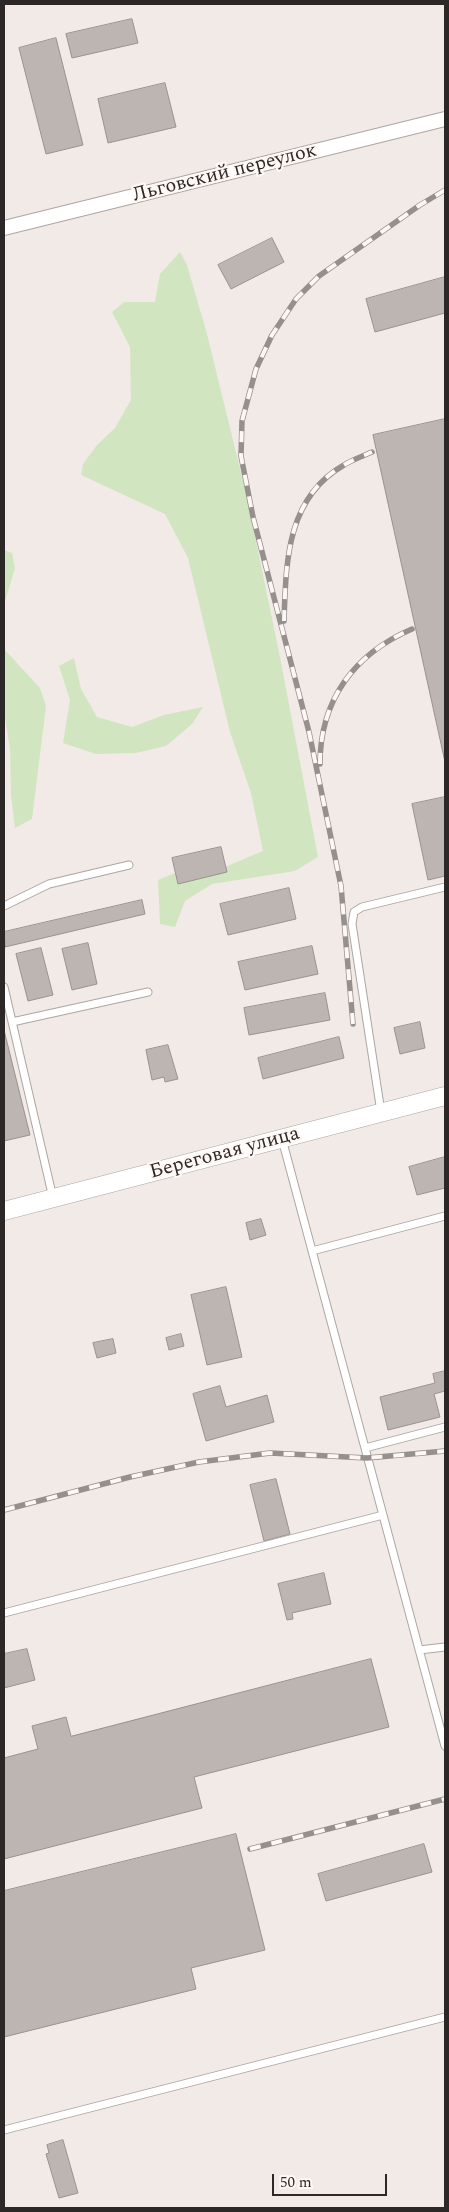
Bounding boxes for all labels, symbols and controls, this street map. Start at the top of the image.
street label: Льговский переулок [130,140,320,208]
street label: Береговая улица [147,1122,303,1186]
scale bar [274,2164,389,2196]
text: 50 m [280,2171,312,2194]

